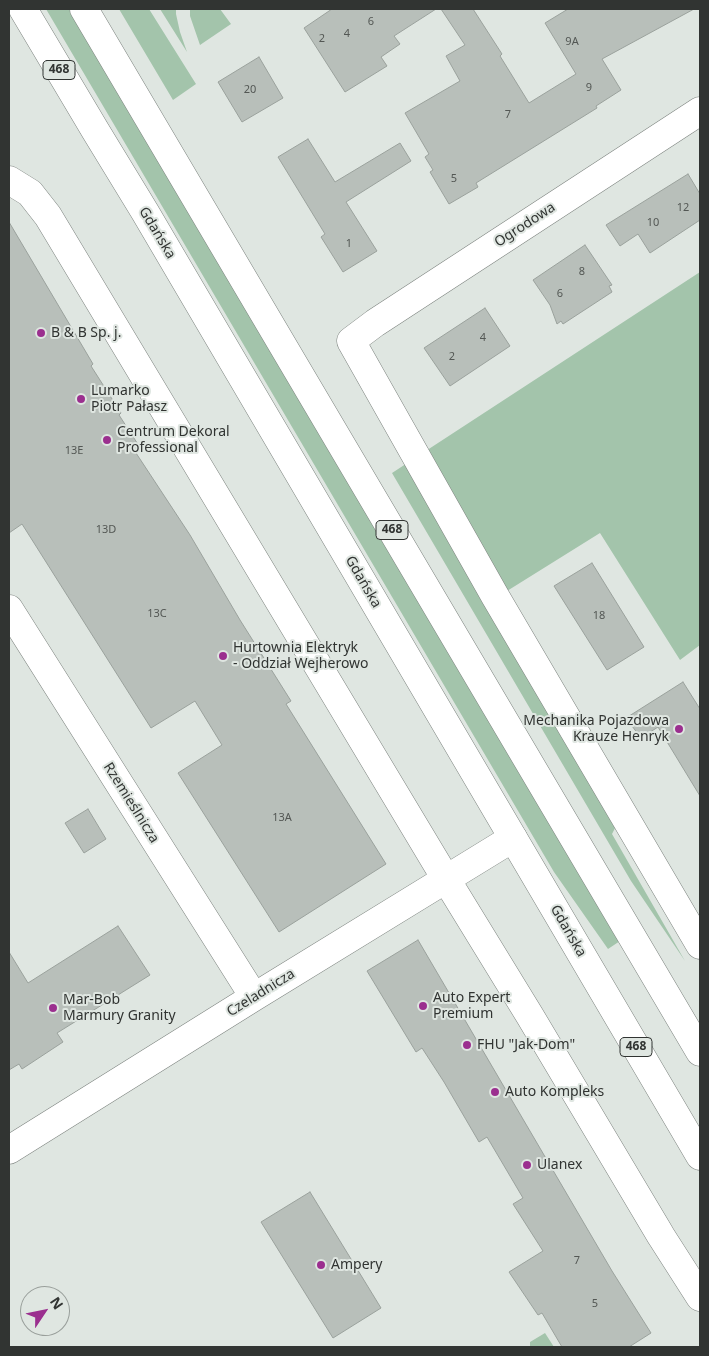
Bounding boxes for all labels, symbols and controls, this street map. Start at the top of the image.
house number: 6 [368,15,374,29]
house number: 4 [344,27,350,41]
house number: 2 [319,32,325,46]
house number: 9A [565,35,579,49]
road number: 468 [43,60,75,80]
house number: 9 [586,81,592,95]
house number: 20 [244,83,256,97]
house number: 7 [505,108,511,122]
house number: 5 [451,172,457,186]
street label: Ogrodowa [491,199,559,251]
house number: 12 [677,201,689,215]
street label: Gdańska [135,204,179,262]
house number: 10 [647,216,659,230]
house number: 1 [346,237,352,251]
house number: 8 [579,265,585,279]
house number: 6 [557,287,563,301]
place label: B & B Sp. j. [51,325,121,341]
marker: B & B Sp. j. [35,327,47,339]
house number: 4 [480,331,486,345]
house number: 2 [449,350,455,364]
place label: Lumarko Piotr Pałasz [91,383,167,416]
marker: Lumarko Piotr Pałasz [75,393,87,405]
place label: Centrum Dekoral Professional [117,424,230,457]
marker: Centrum Dekoral Professional [101,434,113,446]
house number: 13E [65,444,83,458]
road number: 468 [376,520,408,540]
house number: 13D [96,523,116,537]
street label: Gdańska [341,553,385,611]
house number: 13C [147,607,167,621]
house number: 18 [593,609,605,623]
place label: Hurtownia Elektryk - Oddział Wejherowo [233,640,369,672]
marker: Hurtownia Elektryk - Oddział Wejherowo [217,650,229,662]
place label: Mechanika Pojazdowa Krauze Henryk [523,713,669,746]
marker: Mechanika Pojazdowa Krauze Henryk [673,723,685,735]
street label: Rzemieślnicza [100,760,162,846]
house number: 13A [272,811,292,825]
street label: Gdańska [546,902,590,960]
street label: Czeladnicza [224,966,298,1020]
place label: Auto Expert Premium [433,990,510,1022]
place label: Mar-Bob Marmury Granity [63,992,176,1024]
marker: Auto Expert Premium [417,1000,429,1012]
marker: Mar-Bob Marmury Granity [47,1002,59,1014]
place label: FHU "Jak-Dom" [477,1037,575,1053]
road number: 468 [620,1038,652,1056]
marker: FHU "Jak-Dom" [461,1039,473,1051]
place label: Auto Kompleks [505,1084,604,1100]
marker: Auto Kompleks [489,1086,501,1098]
place label: Ulanex [537,1157,582,1173]
marker: Ulanex [521,1159,533,1171]
house number: 7 [574,1254,580,1268]
place label: Ampery [331,1257,382,1273]
marker: Ampery [315,1259,327,1271]
north arrow [20,1286,70,1336]
text: N [46,1293,68,1313]
house number: 5 [592,1297,598,1311]

